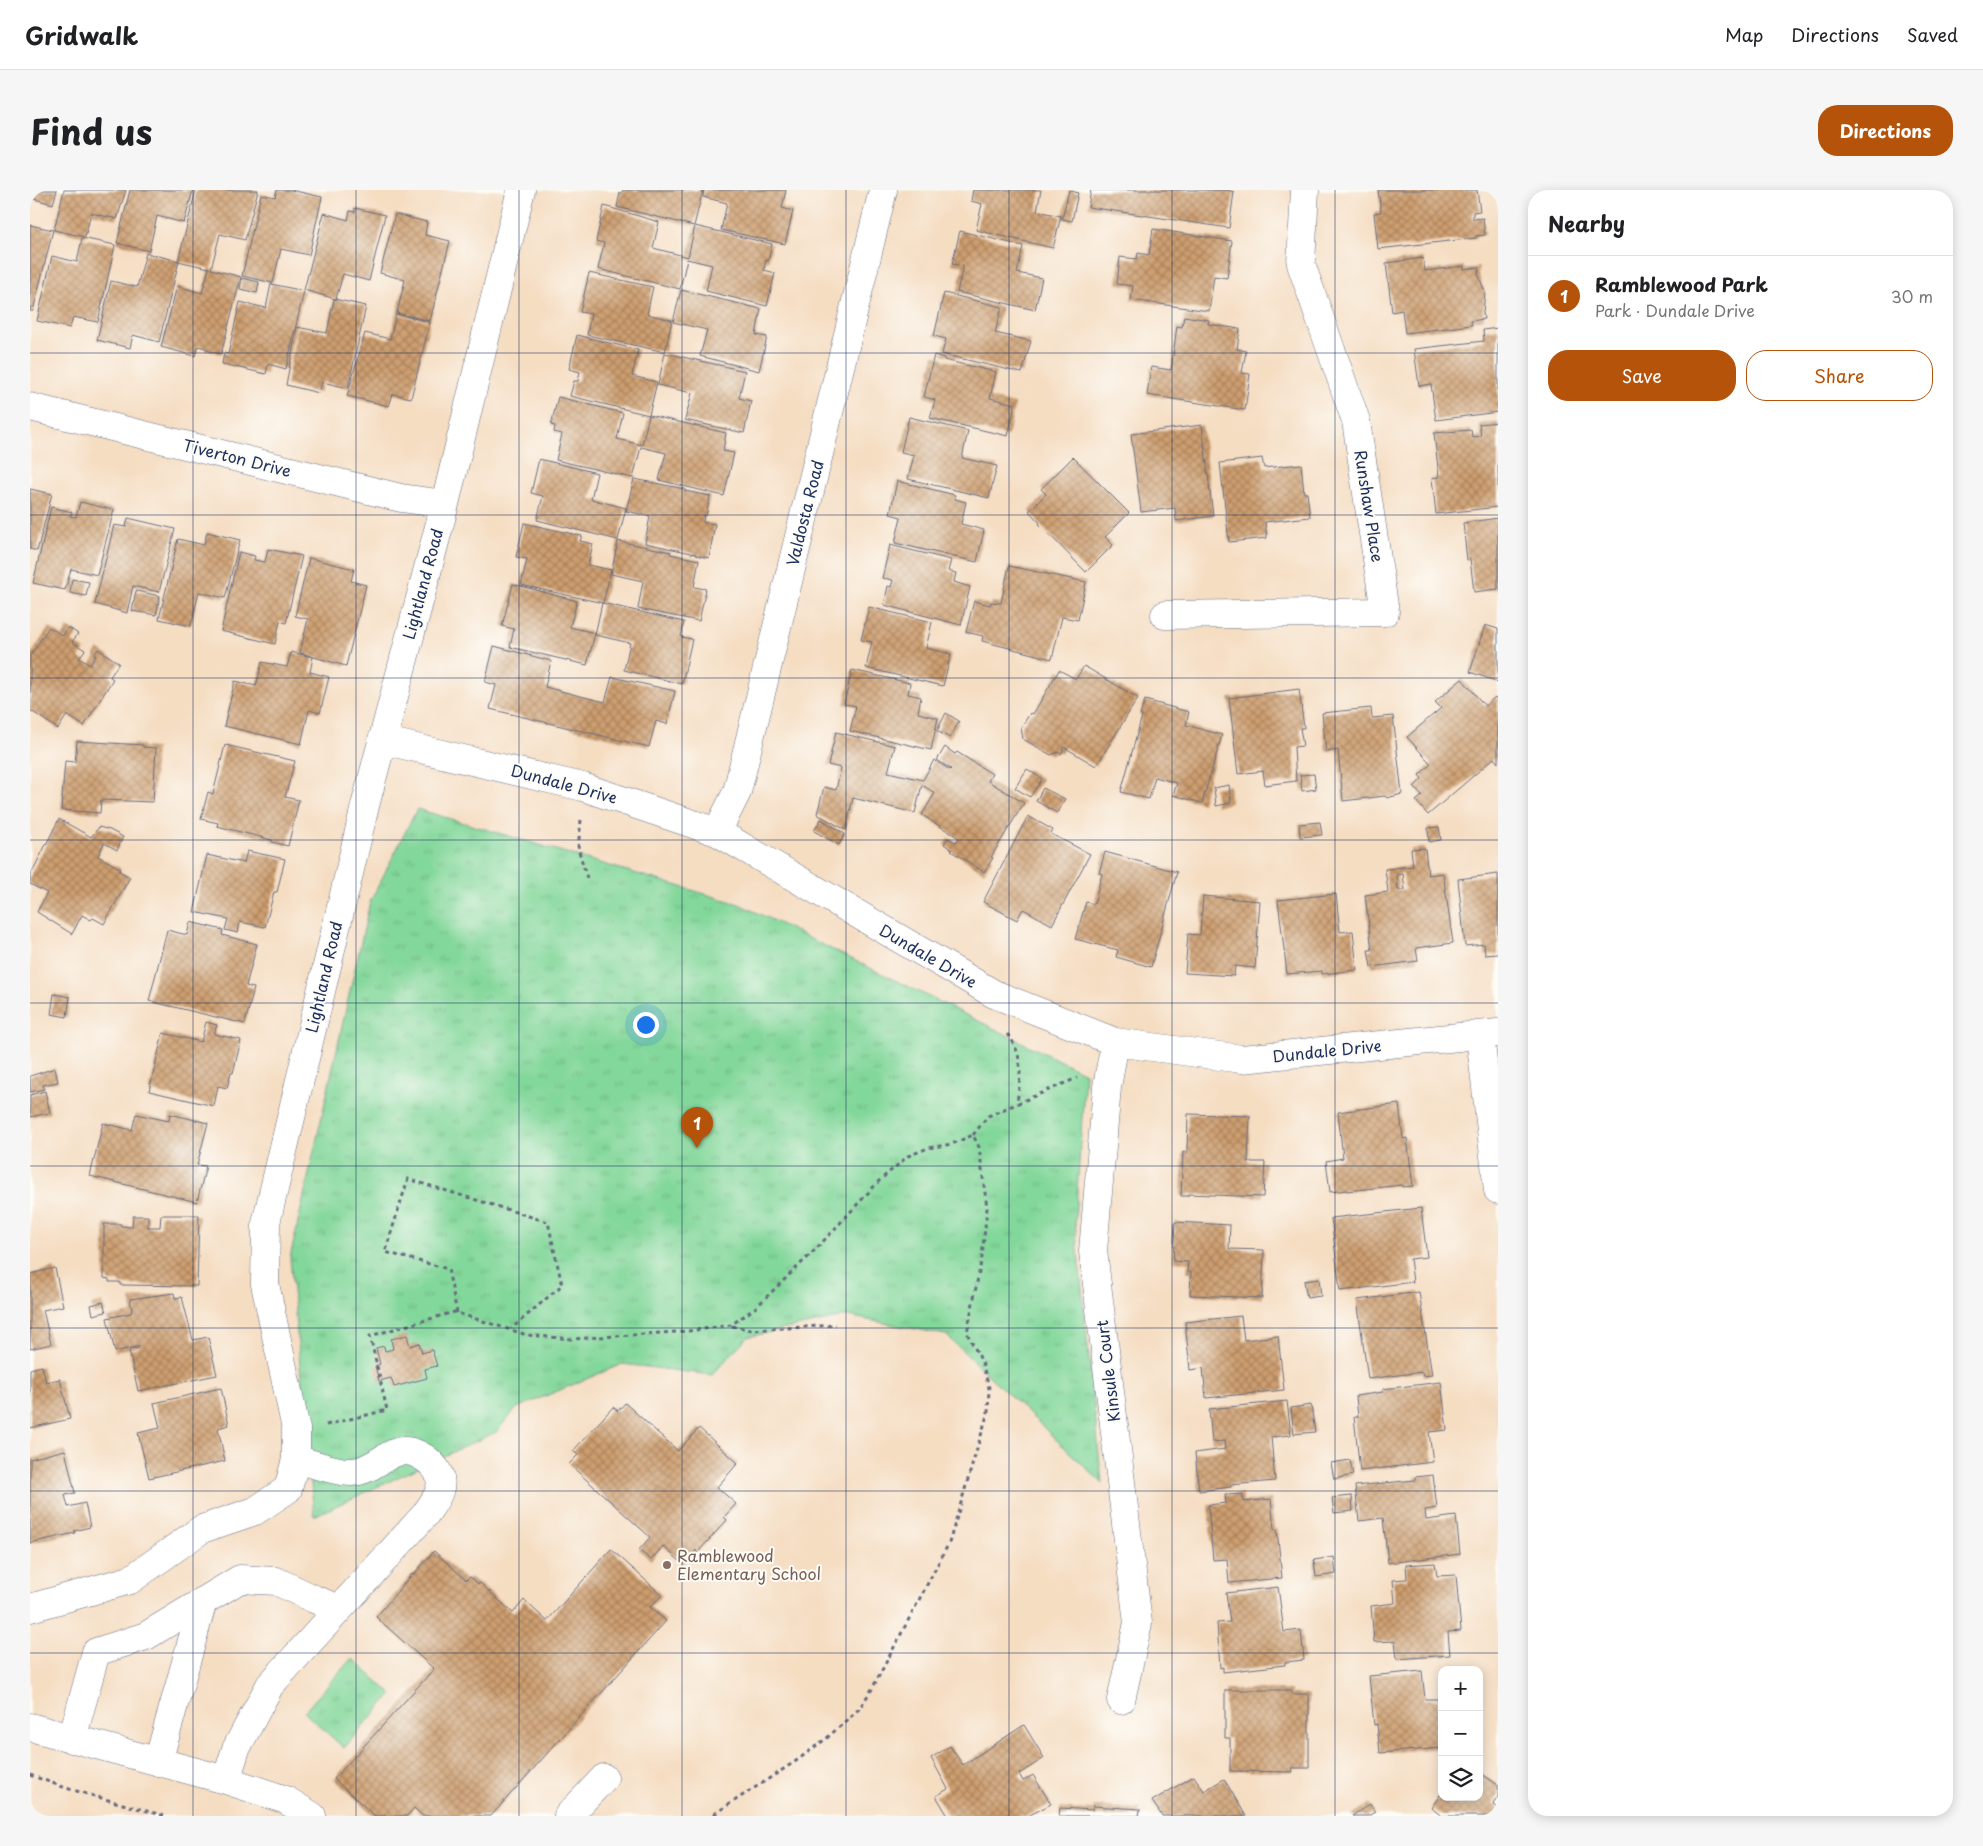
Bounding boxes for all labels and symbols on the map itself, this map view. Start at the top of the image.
street label: Tiverton Drive [181,432,294,482]
street label: Runshaw Place [1349,448,1391,564]
street label: Valdosta Road [779,457,829,568]
street label: Lightland Road [396,526,448,642]
street label: Dundale Drive [508,757,620,809]
street label: Dundale Drive [875,917,982,993]
street label: Lightland Road [299,919,348,1035]
your location [633,1012,659,1038]
street label: Dundale Drive [1271,1032,1382,1068]
pin: 1 [681,1107,713,1148]
street label: Kinsule Court [1089,1319,1125,1423]
place label: Ramblewood Elementary School [677,1543,821,1585]
marker: Ramblewood Elementary School [661,1559,673,1571]

